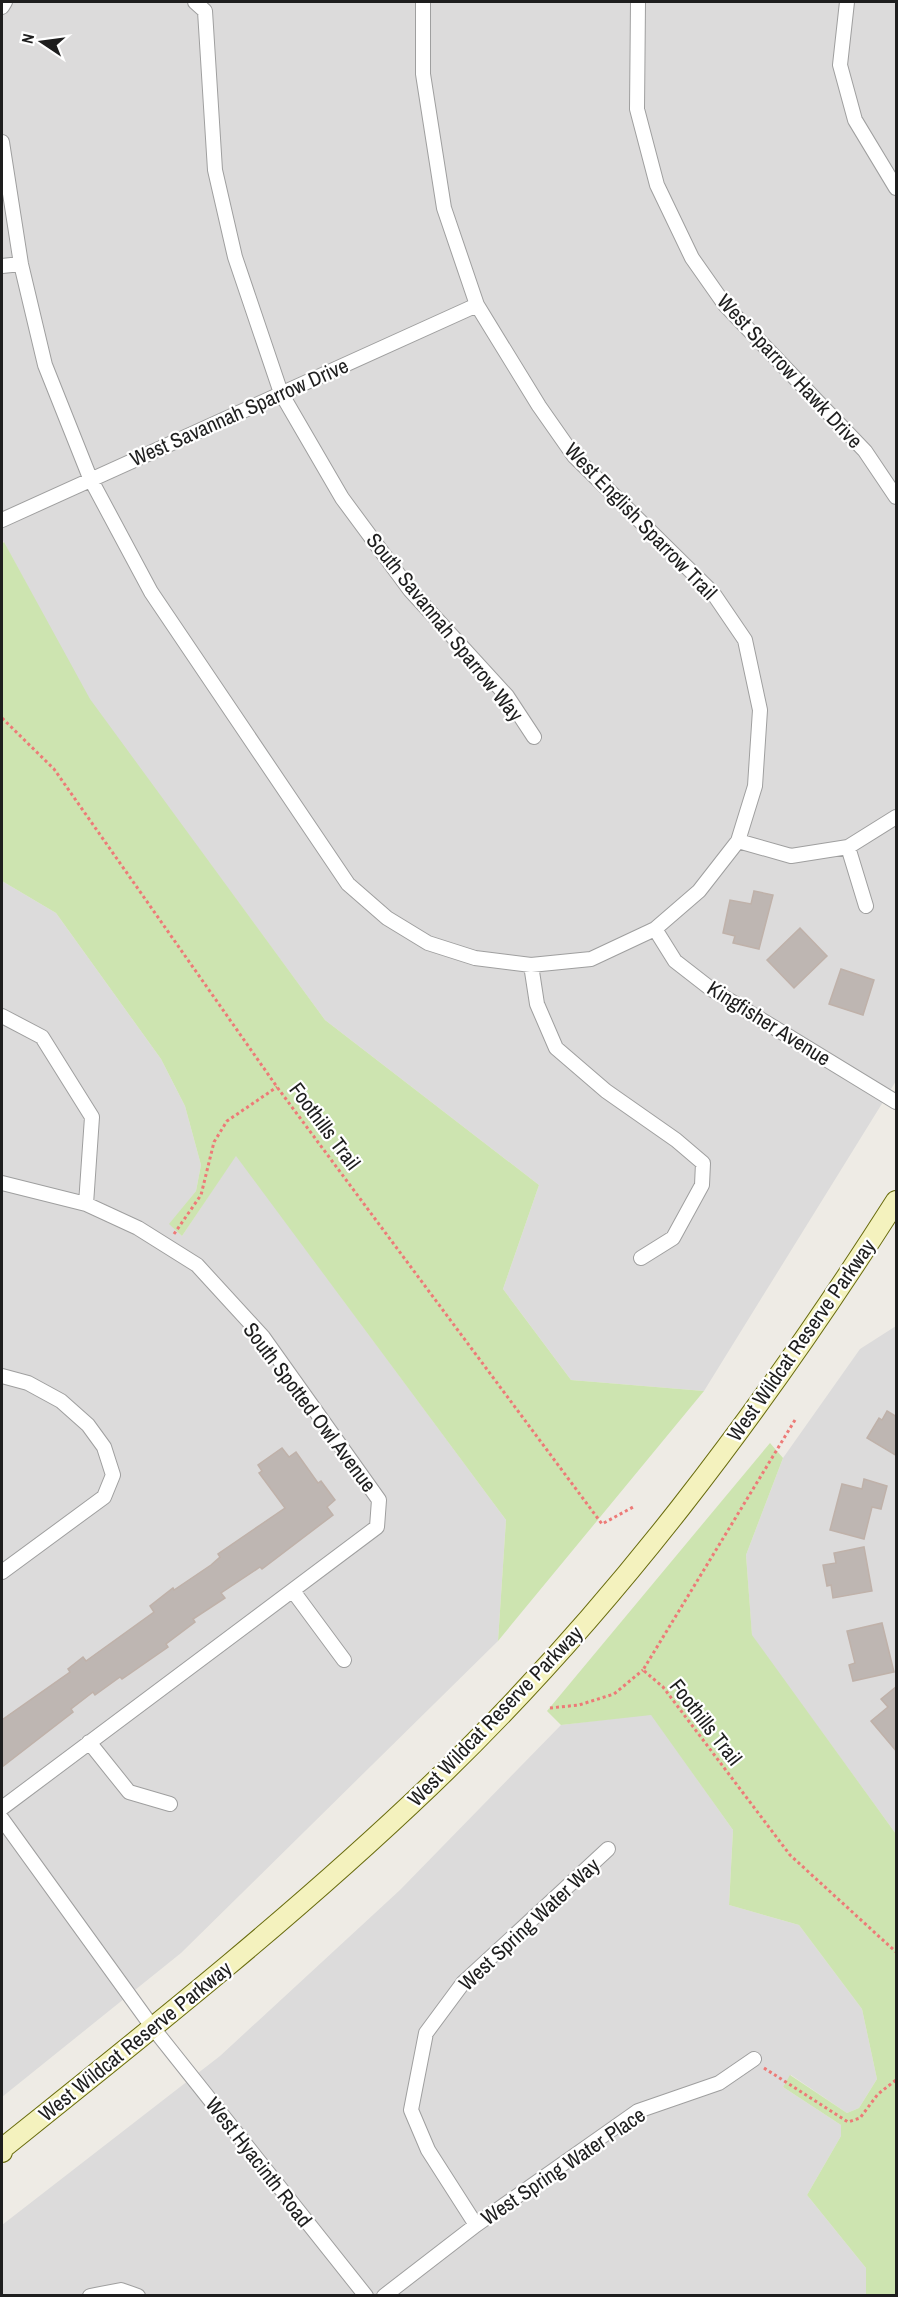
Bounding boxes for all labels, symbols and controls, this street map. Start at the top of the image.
north arrow [12,12,72,72]
text: N [16,32,39,46]
street label: West Sparrow Hawk Drive [711,287,869,455]
street label: West Savannah Sparrow Drive [125,351,353,473]
street label: West English Sparrow Trail [558,436,724,606]
street label: South Savannah Sparrow Way [360,527,530,728]
street label: Kingfisher Avenue [702,973,836,1073]
street label: Foothills Trail [283,1076,367,1176]
street label: West Wildcat Reserve Parkway [720,1233,882,1447]
street label: South Spotted Owl Avenue [237,1316,383,1498]
street label: West Wildcat Reserve Parkway [401,1619,589,1813]
street label: Foothills Trail [663,1673,749,1771]
street label: West Spring Water Way [452,1851,606,1997]
street label: West Wildcat Reserve Parkway [32,1954,238,2128]
street label: West Hyacinth Road [199,2091,319,2233]
street label: West Spring Water Place [475,2100,651,2232]

